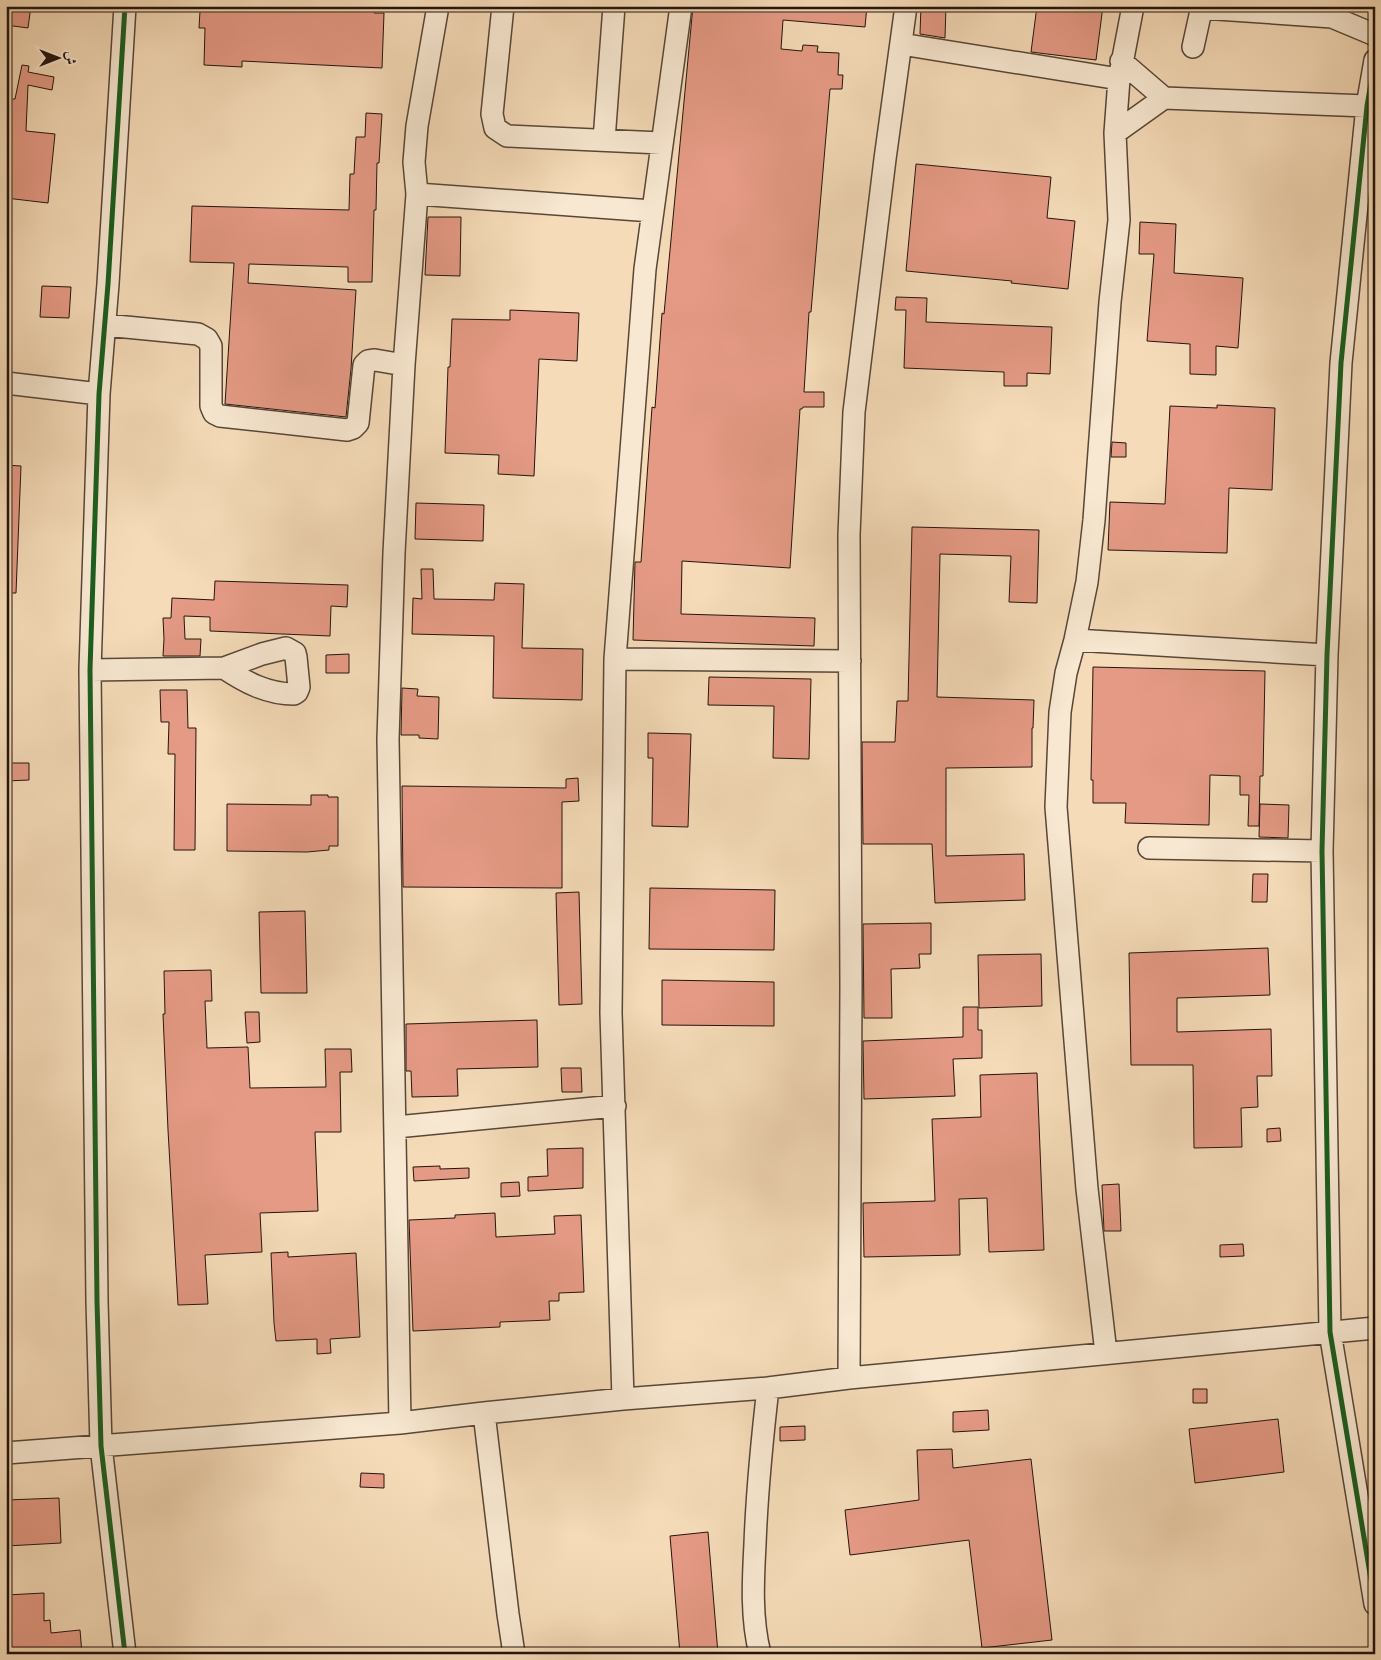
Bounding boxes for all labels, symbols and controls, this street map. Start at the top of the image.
north arrow [32,32,82,82]
text: ش [61,51,79,65]

